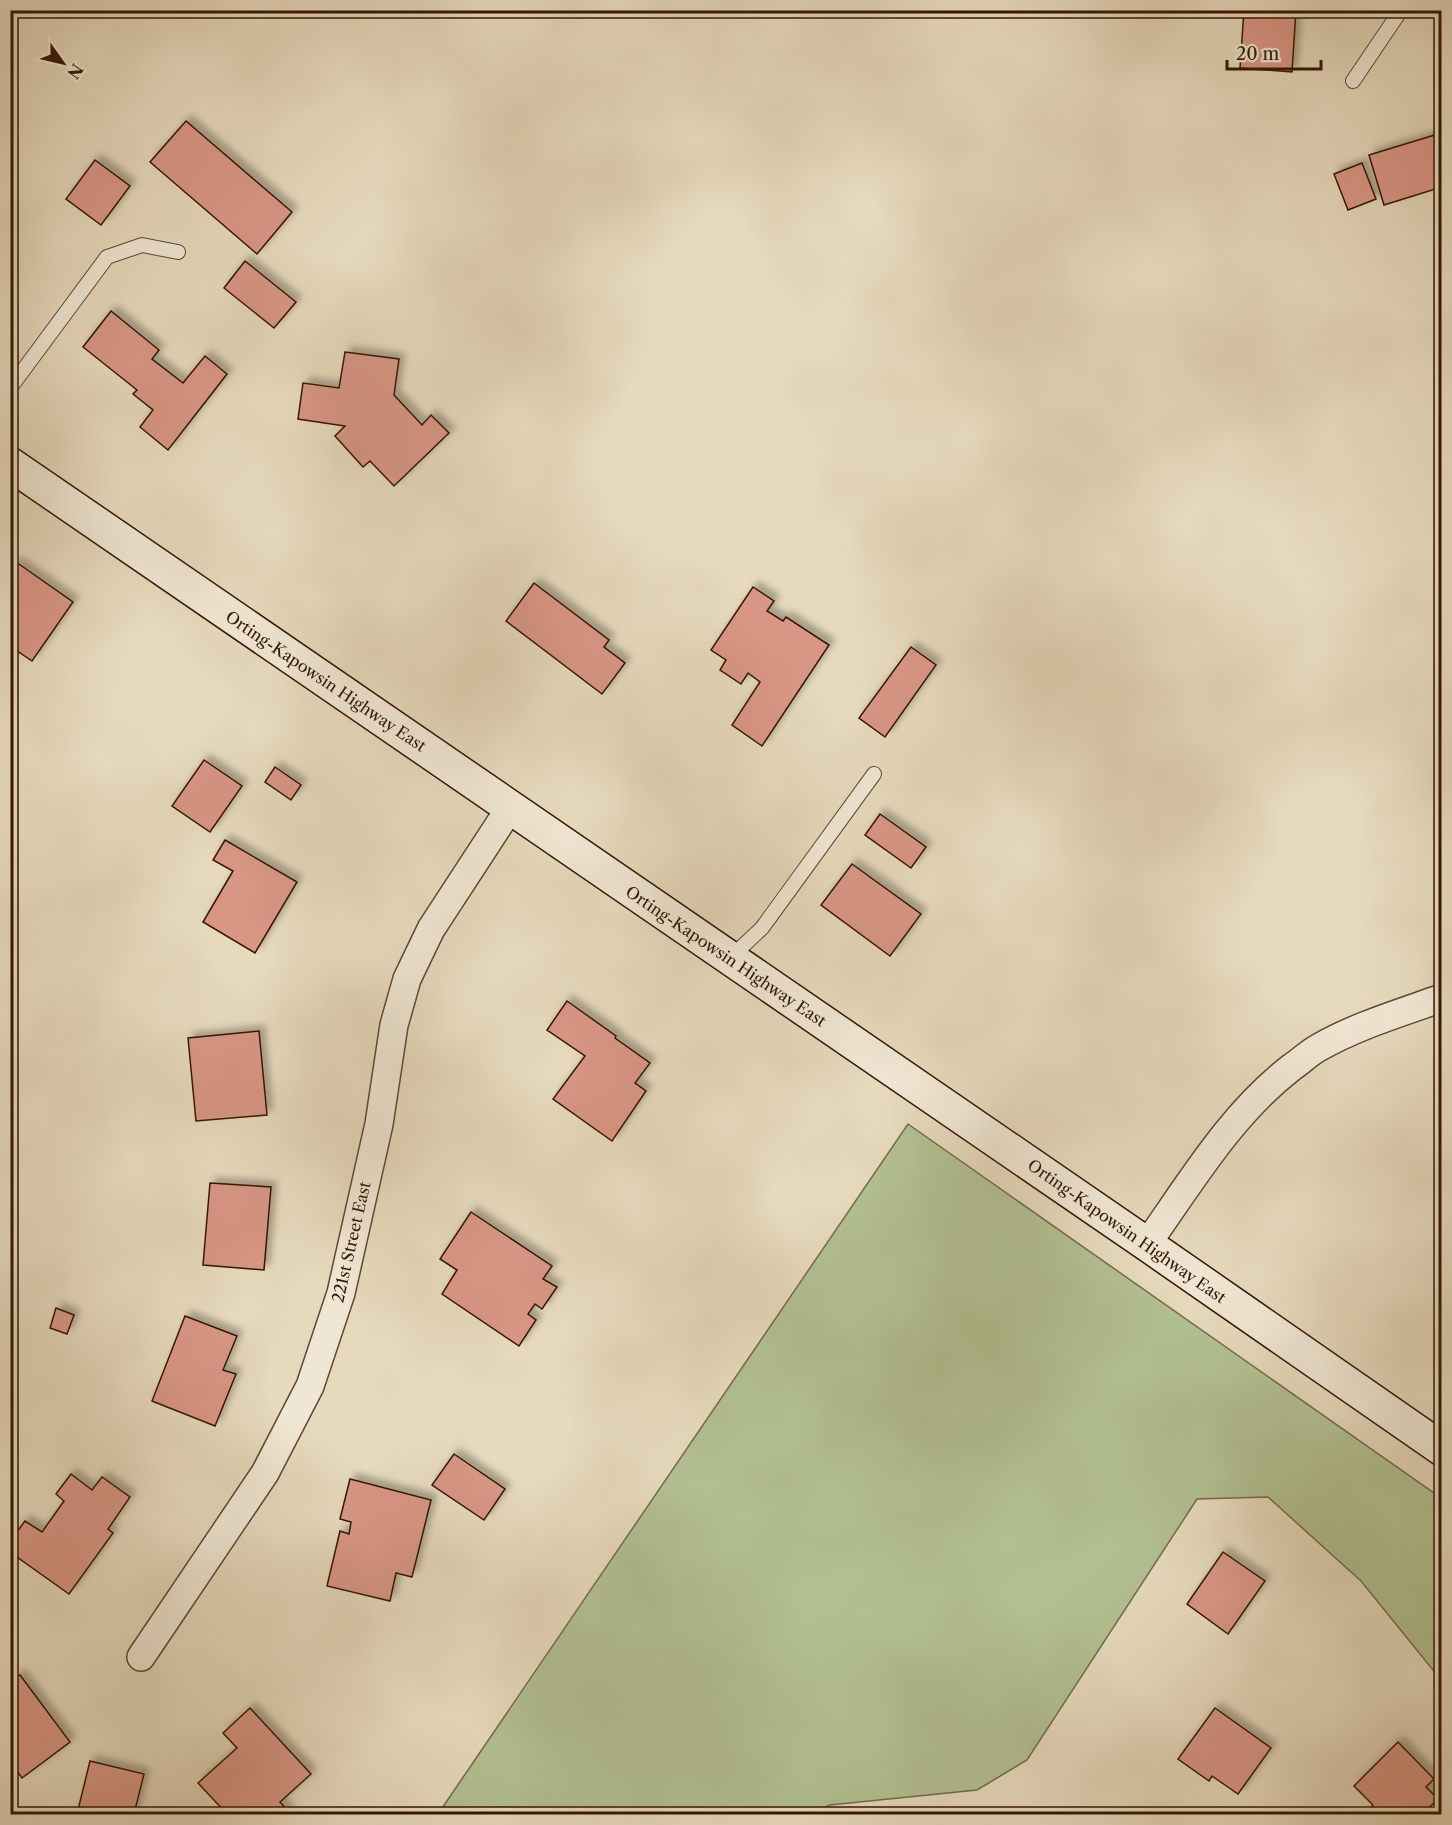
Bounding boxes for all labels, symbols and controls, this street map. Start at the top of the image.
north arrow [33,33,93,93]
scale bar [1227,33,1322,71]
text: 20 m [1236,43,1280,65]
text: N [63,60,88,83]
street label: Orting-Kapowsin Highway East [222,606,430,756]
street label: Orting-Kapowsin Highway East [622,881,830,1031]
street label: Orting-Kapowsin Highway East [1024,1155,1230,1307]
street label: 221st Street East [327,1179,375,1304]

